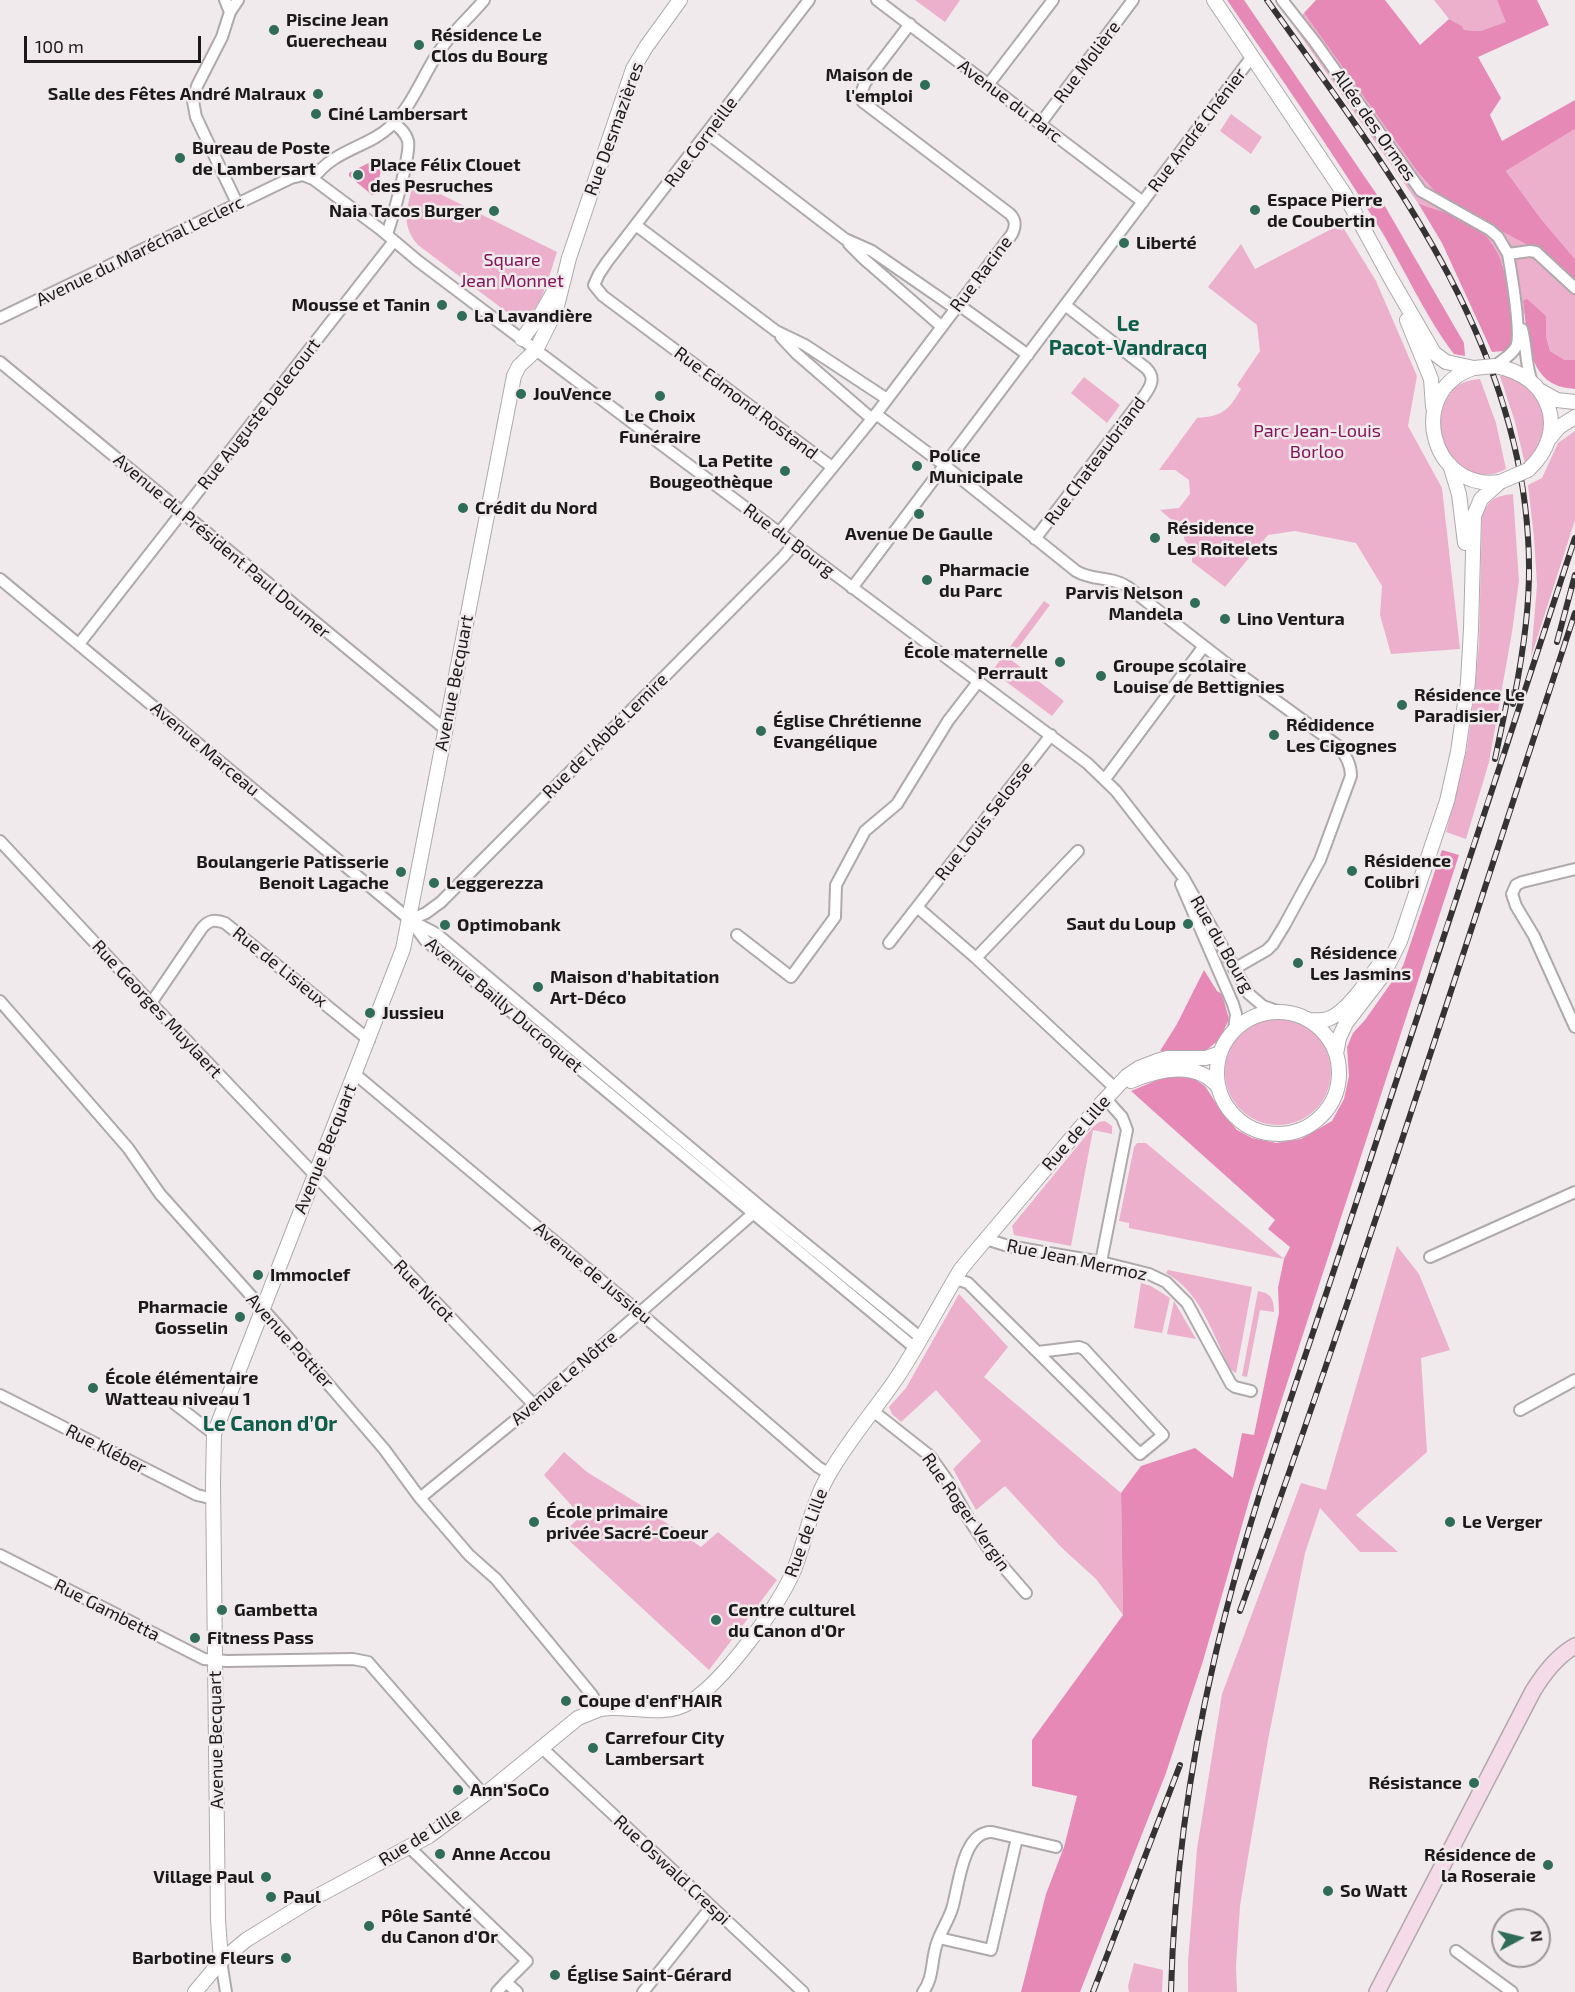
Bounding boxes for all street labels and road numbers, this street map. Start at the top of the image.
street label: Rue Molière [1049,17,1125,107]
street label: Avenue du Parc [954,55,1066,147]
street label: Rue Desmazières [580,59,648,199]
street label: Rue André Chénier [1143,64,1251,196]
street label: Allée des Ormes [1327,65,1421,185]
street label: Rue Corneille [660,92,742,192]
street label: Avenue du Maréchal Leclerc [33,191,247,311]
street label: Rue Racine [945,232,1017,316]
street label: Rue Auguste Delecourt [193,334,325,494]
street label: Rue Edmond Rostand [670,342,822,464]
street label: Rue Chateaubriand [1040,393,1150,529]
street label: Avenue du Président Paul Doumer [109,449,335,643]
street label: Rue du Bourg [739,499,839,581]
street label: Avenue Becquart [430,613,478,753]
street label: Rue de l'Abbé Lemire [538,669,672,803]
street label: Avenue Marceau [146,697,264,801]
street label: Rue Louis Selosse [931,757,1037,885]
street label: Rue du Bourg [1186,892,1258,996]
street label: Rue de Lisieux [228,922,332,1012]
street label: Avenue Bailly Ducroquet [421,933,587,1077]
street label: Rue Georges Muylaert [87,936,227,1082]
street label: Avenue Becquart [289,1081,361,1217]
street label: Rue de Lille [1037,1091,1115,1175]
street label: Avenue de Jussieu [530,1217,656,1329]
street label: Rue Jean Mermoz [1005,1235,1149,1285]
street label: Rue Nicot [389,1255,459,1327]
street label: Avenue Pottier [242,1289,338,1393]
street label: Avenue Le Nôtre [506,1326,622,1430]
street label: Rue Kléber [62,1419,150,1479]
street label: Rue Roger Vergin [917,1449,1015,1575]
street label: Rue de Lille [780,1486,832,1580]
street label: Rue Gambetta [51,1574,163,1646]
street label: Avenue Becquart [204,1671,228,1809]
street label: Rue de Lille [375,1803,465,1871]
street label: Rue Oswald Crespi [609,1810,735,1930]

